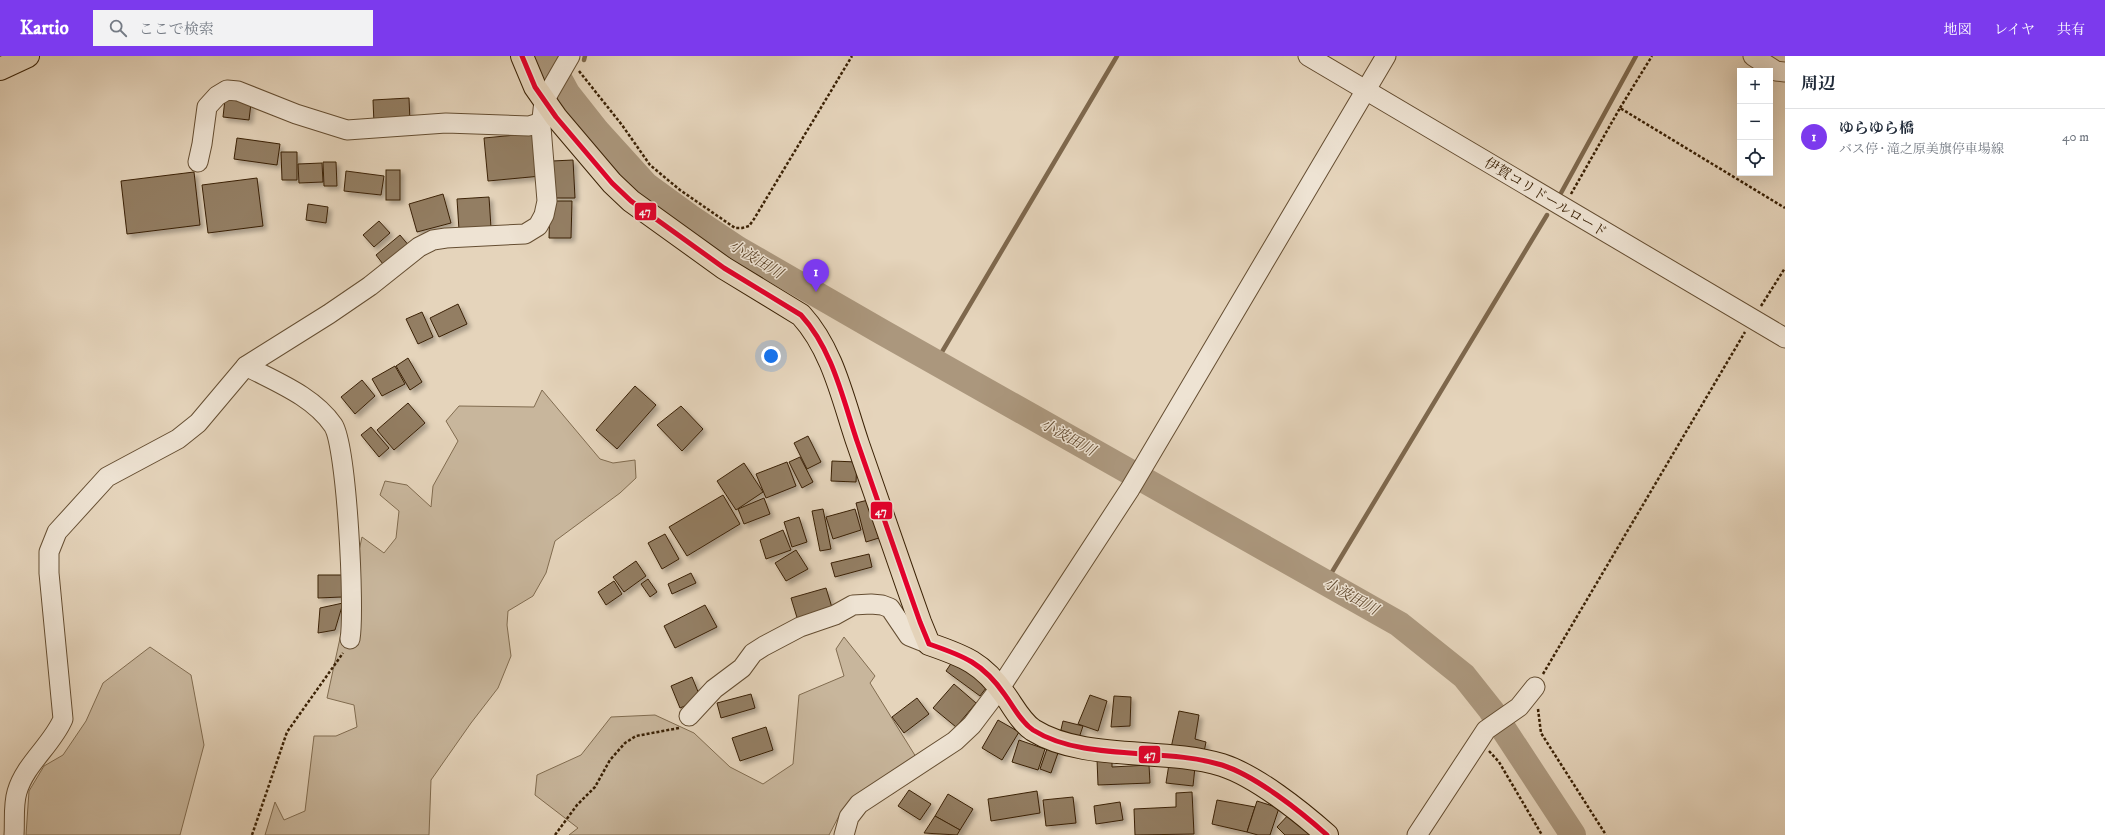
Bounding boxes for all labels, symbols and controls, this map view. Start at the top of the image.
search box [93,10,373,46]
text: Kartio [20,17,69,40]
icon: search [107,17,129,39]
text: ここで検索 [139,20,214,39]
text: 地図 [1944,21,1972,39]
text: レイヤ [1994,21,2035,39]
text: 共有 [2057,21,2085,39]
map controls [1737,68,1773,176]
button: + [1737,68,1773,104]
text: 周辺 [1801,73,1835,95]
button: − [1737,104,1773,140]
text: ゆらゆら橋 [1839,119,1914,138]
text: 1 [1812,129,1816,145]
text: 40 m [2062,129,2089,145]
button: locate [1737,140,1773,176]
text: バス停 · 滝之原美旗停車場線 [1839,141,2004,157]
street label: 伊賀コリドールロード [1481,154,1610,242]
line badge: 47 [634,202,657,221]
text: 47 [638,205,651,219]
water label: 小波田川 [725,236,788,284]
pin: 1 [803,259,829,292]
your location [761,346,781,366]
water label: 小波田川 [1037,415,1100,461]
line badge: 47 [870,501,893,520]
text: 47 [874,505,887,519]
water label: 小波田川 [1320,574,1383,620]
line badge: 47 [1138,745,1161,764]
text: 47 [1143,748,1156,762]

